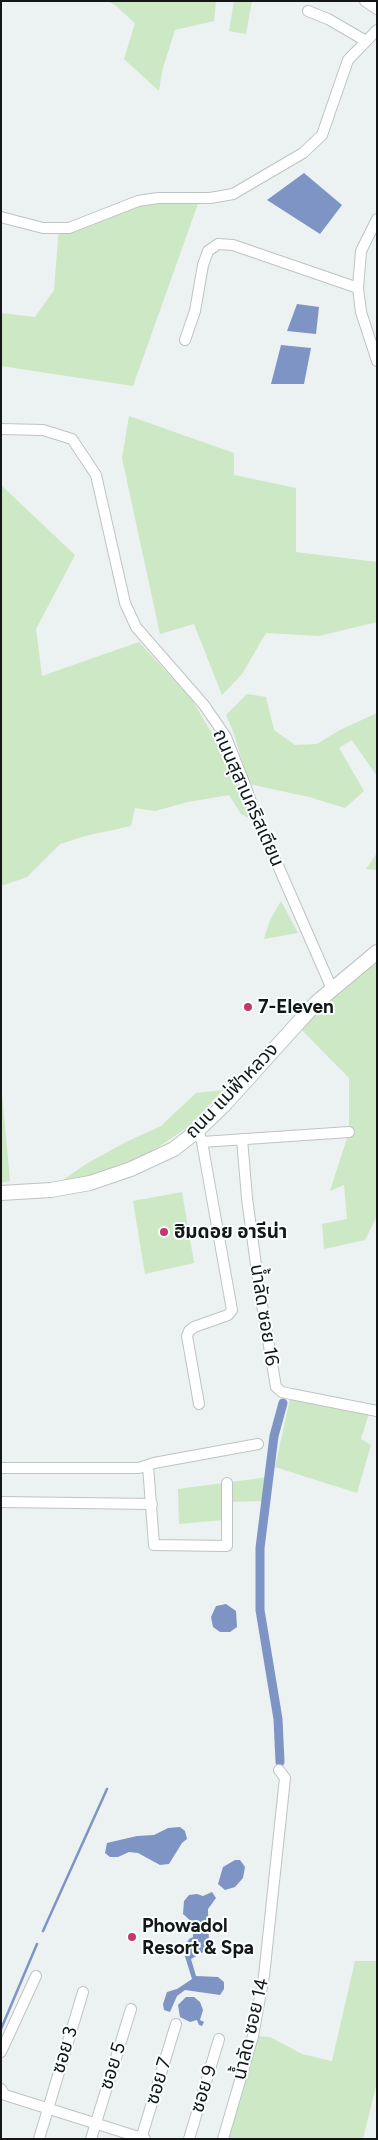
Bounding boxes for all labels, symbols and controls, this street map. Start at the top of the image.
street label: ถนนสุสานคริสเตียน [207,726,289,870]
place label: 7-Eleven [258,996,334,1018]
marker: 7-Eleven [242,1001,254,1013]
street label: ถนน แม่ฟ้าหลวง [181,1038,283,1144]
place label: ฮิมดอย อารีน่า [174,1221,287,1243]
marker: ฮิมดอย อารีน่า [158,1226,170,1238]
street label: น้ำลัด ซอย 16 [245,1263,283,1367]
place label: Phowadol Resort & Spa [142,1915,254,1959]
marker: Phowadol Resort & Spa [126,1931,138,1943]
street label: น้ำลัด ซอย 14 [228,1976,274,2082]
street label: ซอย 3 [47,2024,83,2076]
street label: ซอย 5 [95,2040,131,2092]
street label: ซอย 7 [141,2055,177,2107]
street label: ซอย 9 [186,2063,222,2115]

